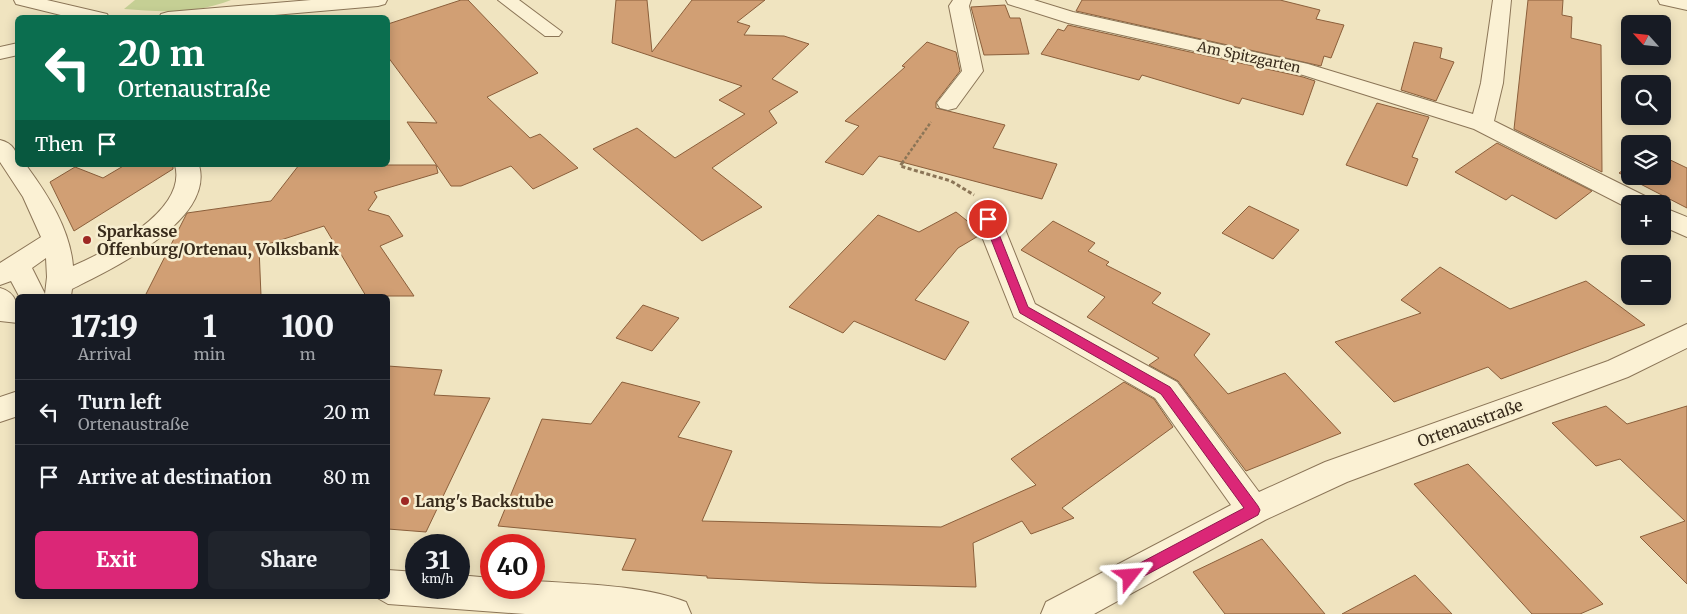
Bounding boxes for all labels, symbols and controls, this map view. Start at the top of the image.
north arrow [1621,15,1671,65]
map controls [1621,15,1671,305]
text: 20 m [118,32,205,76]
icon: left [35,35,100,100]
street label: Am Spitzgarten [1195,37,1302,77]
text: Ortenaustraße [118,75,270,103]
button: search [1621,75,1671,125]
icon: arrive [93,130,121,158]
text: Then [35,132,83,156]
button: layers [1621,135,1671,185]
button: + [1621,195,1671,245]
pin [967,198,1009,240]
icon: arrive [974,205,1002,233]
place label: Sparkasse Offenburg/Ortenau, Volksbank [97,221,340,260]
marker: Sparkasse Offenburg/Ortenau, Volksbank [81,234,93,246]
button: − [1621,255,1671,305]
text: 17:19 [71,307,138,345]
text: 1 [203,307,217,345]
text: 100 [281,307,334,345]
text: Arrival [78,344,131,364]
text: min [194,344,225,364]
text: m [300,344,316,364]
text: Turn left [78,390,162,414]
street label: Ortenaustraße [1414,395,1526,451]
icon: left [35,398,63,426]
text: 20 m [323,400,370,424]
text: Ortenaustraße [78,414,189,434]
icon: arrive [35,463,63,491]
text: Arrive at destination [78,465,272,489]
text: 80 m [323,465,370,489]
place label: Lang's Backstube [415,491,554,511]
marker: Lang's Backstube [399,495,411,507]
button: Exit [35,531,198,589]
button: Share [208,531,370,589]
speed limit sign: 40 [480,534,545,599]
text: 31 [425,544,450,576]
position arrow [1103,549,1155,601]
text: km/h [422,571,453,586]

